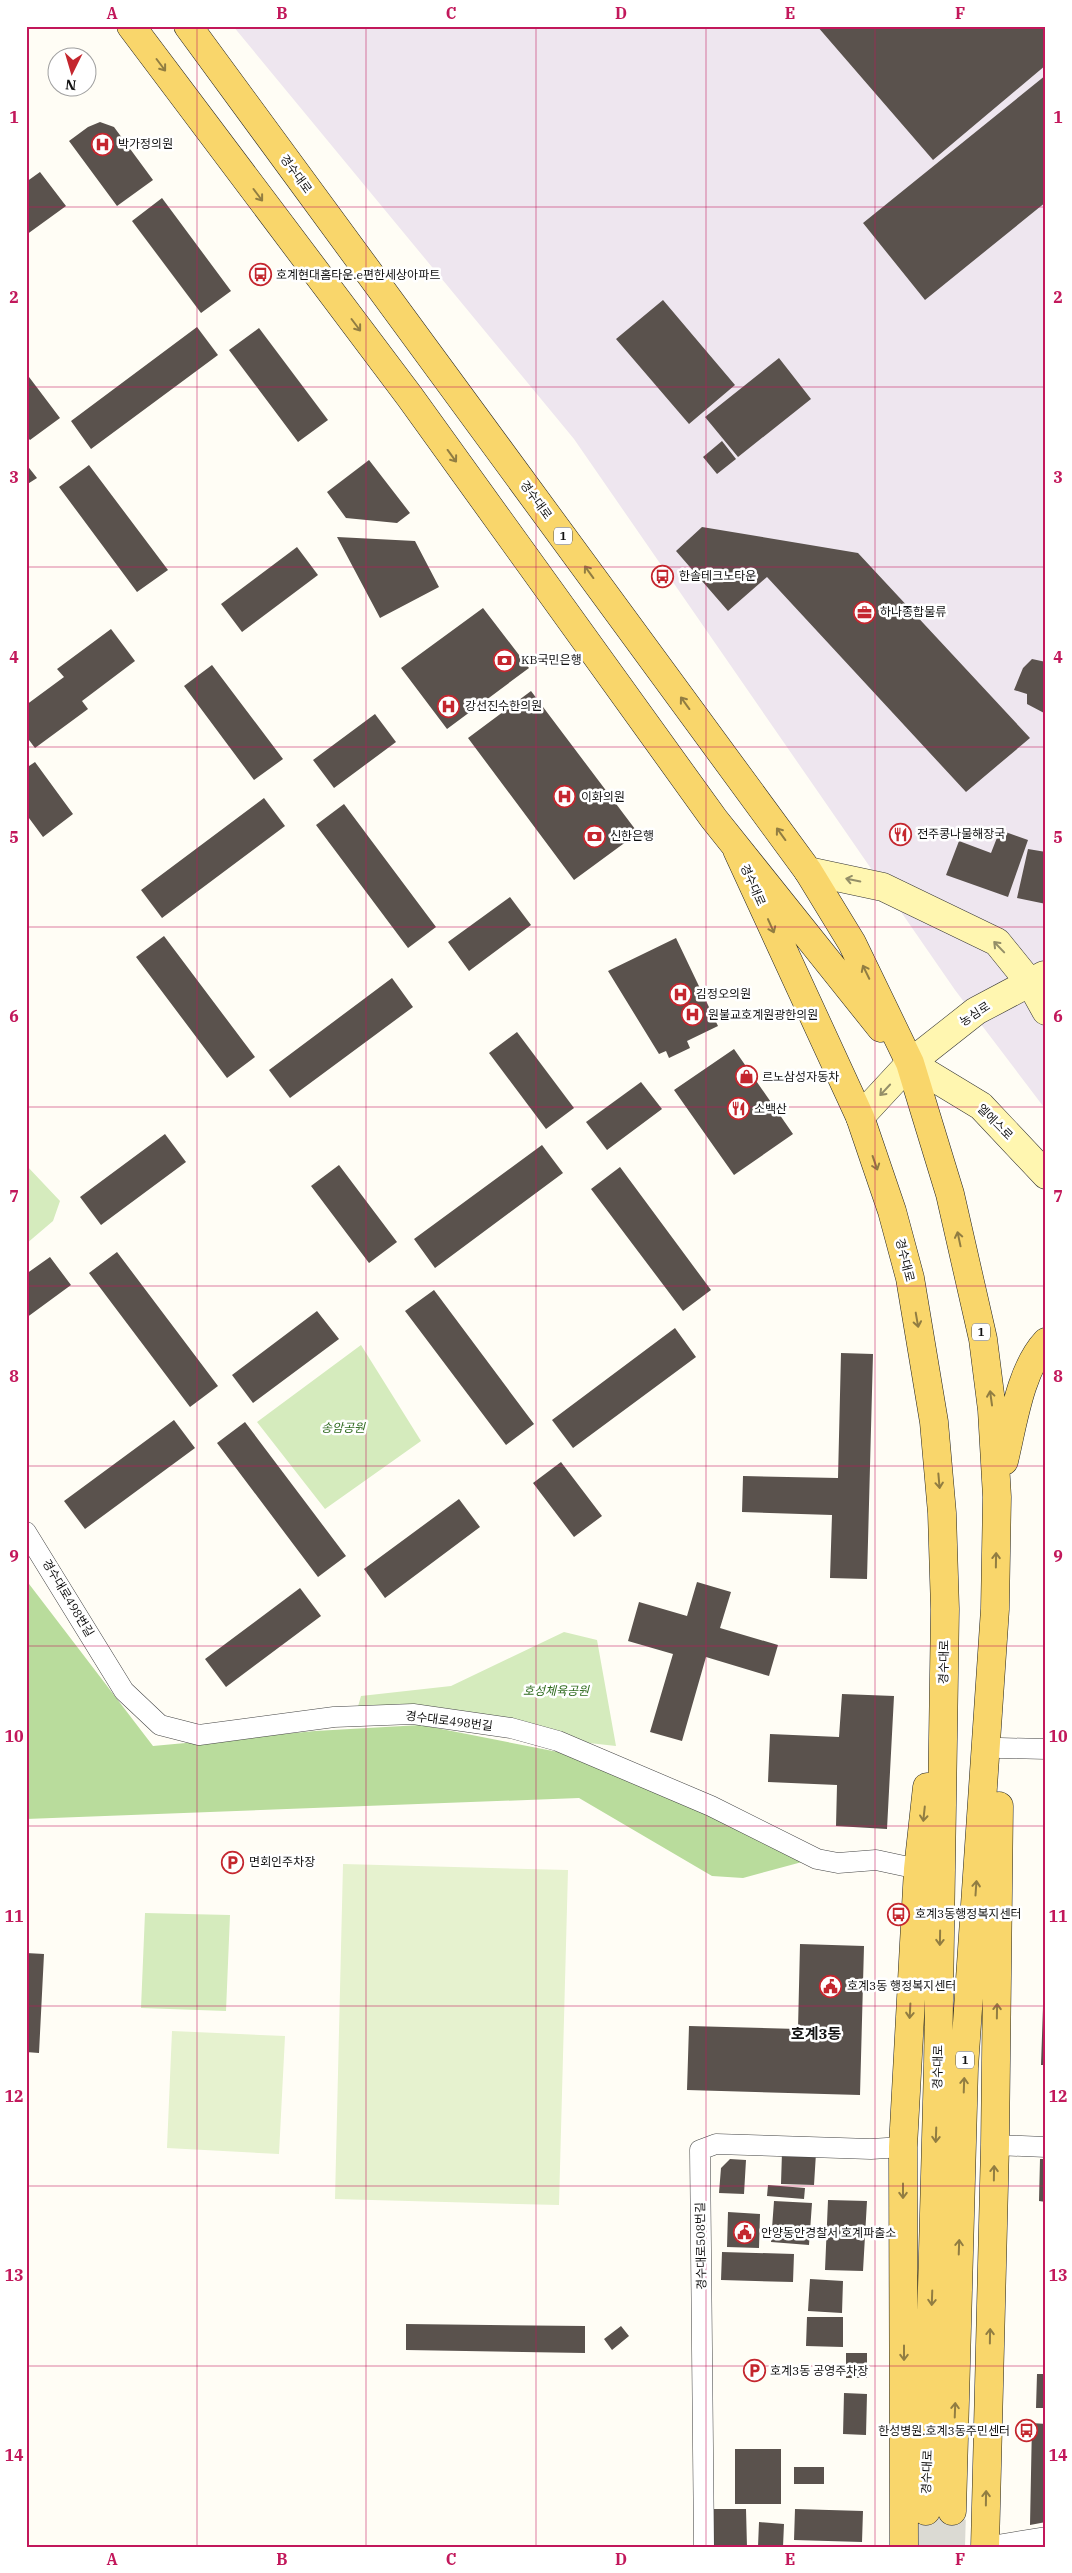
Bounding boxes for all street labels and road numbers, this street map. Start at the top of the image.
street label: 경수대로 [277,151,315,196]
street label: 경수대로 [517,477,555,522]
road number: 1 [554,528,572,544]
street label: 경수대로 [738,862,769,908]
street label: 농심로 [957,998,993,1029]
street label: 엘에스로 [974,1101,1016,1143]
street label: 경수대로 [893,1237,918,1283]
road number: 1 [972,1324,990,1340]
street label: 경수대로498번길 [39,1556,97,1639]
street label: 경수대로 [936,1640,951,1684]
street label: 경수대로498번길 [405,1708,494,1733]
street label: 경수대로 [930,2045,945,2089]
road number: 1 [956,2052,974,2068]
street label: 경수대로508번길 [692,2202,709,2290]
street label: 경수대로 [918,2450,935,2494]

